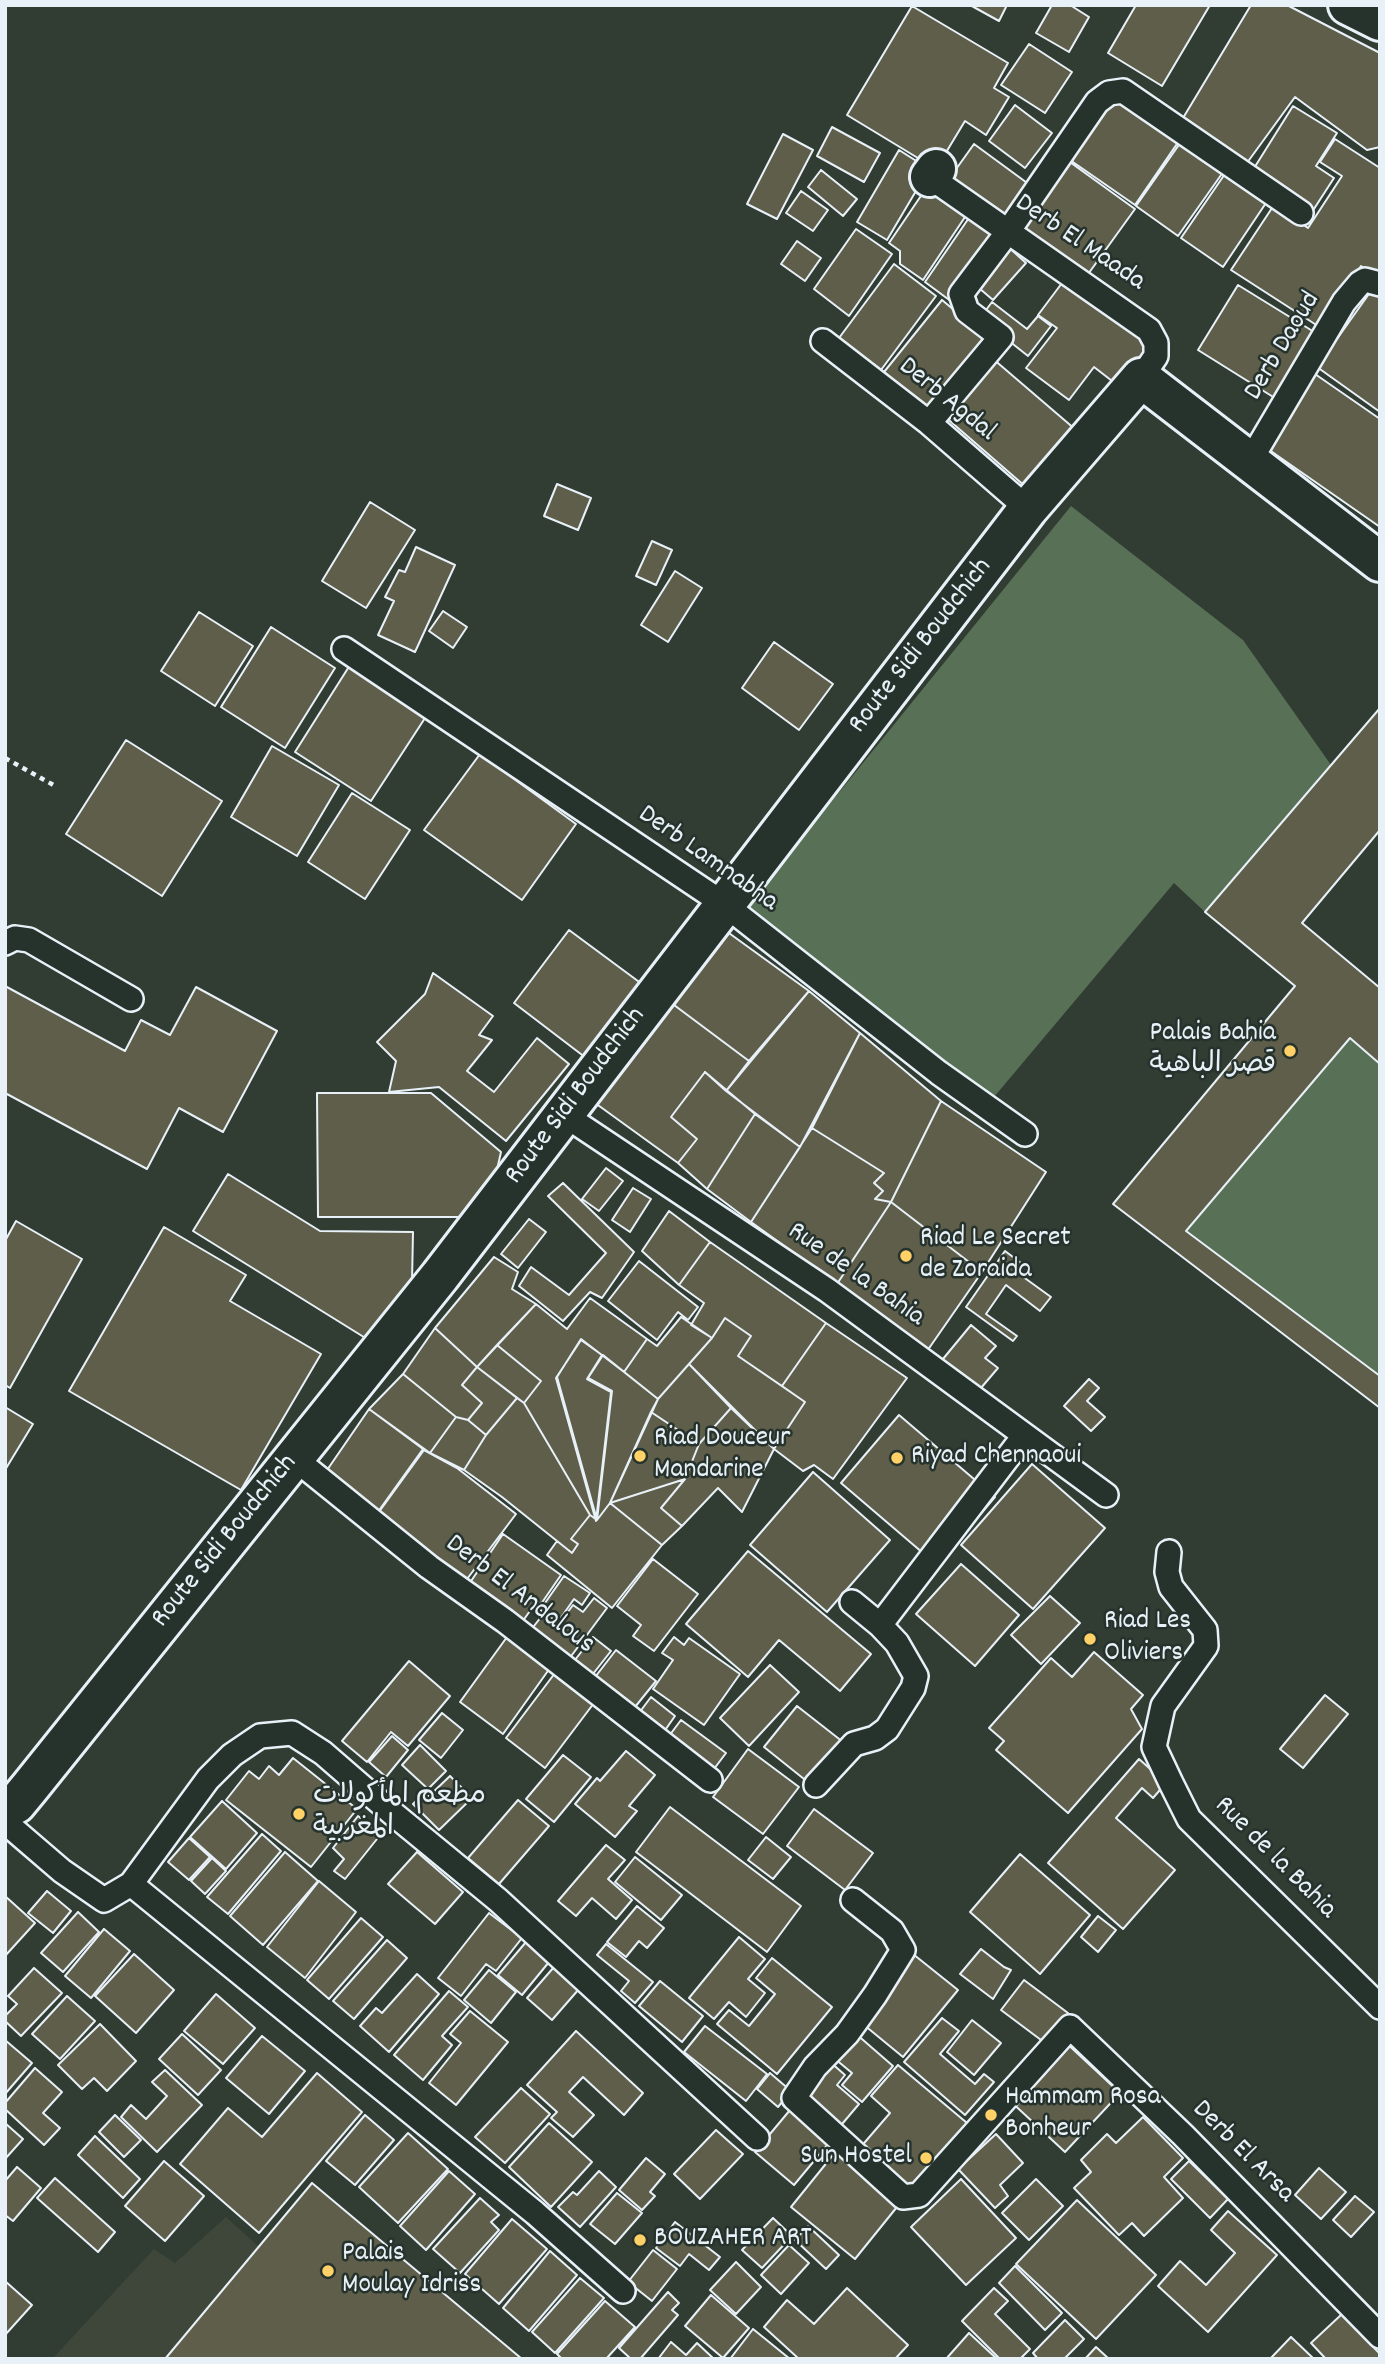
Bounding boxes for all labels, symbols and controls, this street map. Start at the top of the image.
street label: Derb El Maada [1007,188,1151,300]
street label: Derb Daoud [1238,287,1330,407]
street label: Derb Agdal [890,351,1002,451]
street label: Route Sidi Boudchich [843,553,1001,741]
street label: Derb Lamnabha [630,799,784,921]
street label: Route Sidi Boudchich [499,1002,655,1192]
place label: Palais Bahia قصر الباهية [1150,1018,1276,1084]
marker: Palais Bahia قصر الباهية [1282,1043,1298,1059]
street label: Rue de la Bahia [780,1216,930,1336]
place label: Riad Le Secret de Zoraida [920,1223,1071,1289]
marker: Riad Le Secret de Zoraida [898,1248,914,1264]
place label: Riad Douceur Mandarine [654,1423,790,1489]
place label: Riyad Chennaoui [911,1441,1081,1475]
street label: Route Sidi Boudchich [146,1448,306,1636]
marker: Riad Douceur Mandarine [632,1448,648,1464]
marker: Riyad Chennaoui [889,1450,905,1466]
street label: Derb El Andalous [437,1529,601,1663]
place label: Riad Les Oliviers [1104,1606,1191,1672]
marker: Riad Les Oliviers [1082,1631,1098,1647]
place label: مطعم المأكولات المغربية [313,1781,486,1847]
street label: Rue de la Bahia [1206,1791,1342,1927]
marker: مطعم المأكولات المغربية [291,1806,307,1822]
place label: Hammam Rosa Bonheur [1005,2082,1161,2148]
street label: Derb El Arsa [1183,2094,1301,2212]
marker: Hammam Rosa Bonheur [983,2107,999,2123]
place label: Sun Hostel [800,2141,912,2175]
marker: Sun Hostel [918,2150,934,2166]
place label: BOUZAHER ART [654,2223,812,2257]
marker: BOUZAHER ART [632,2232,648,2248]
place label: Palais Moulay Idriss [342,2238,481,2304]
marker: Palais Moulay Idriss [320,2263,336,2279]

